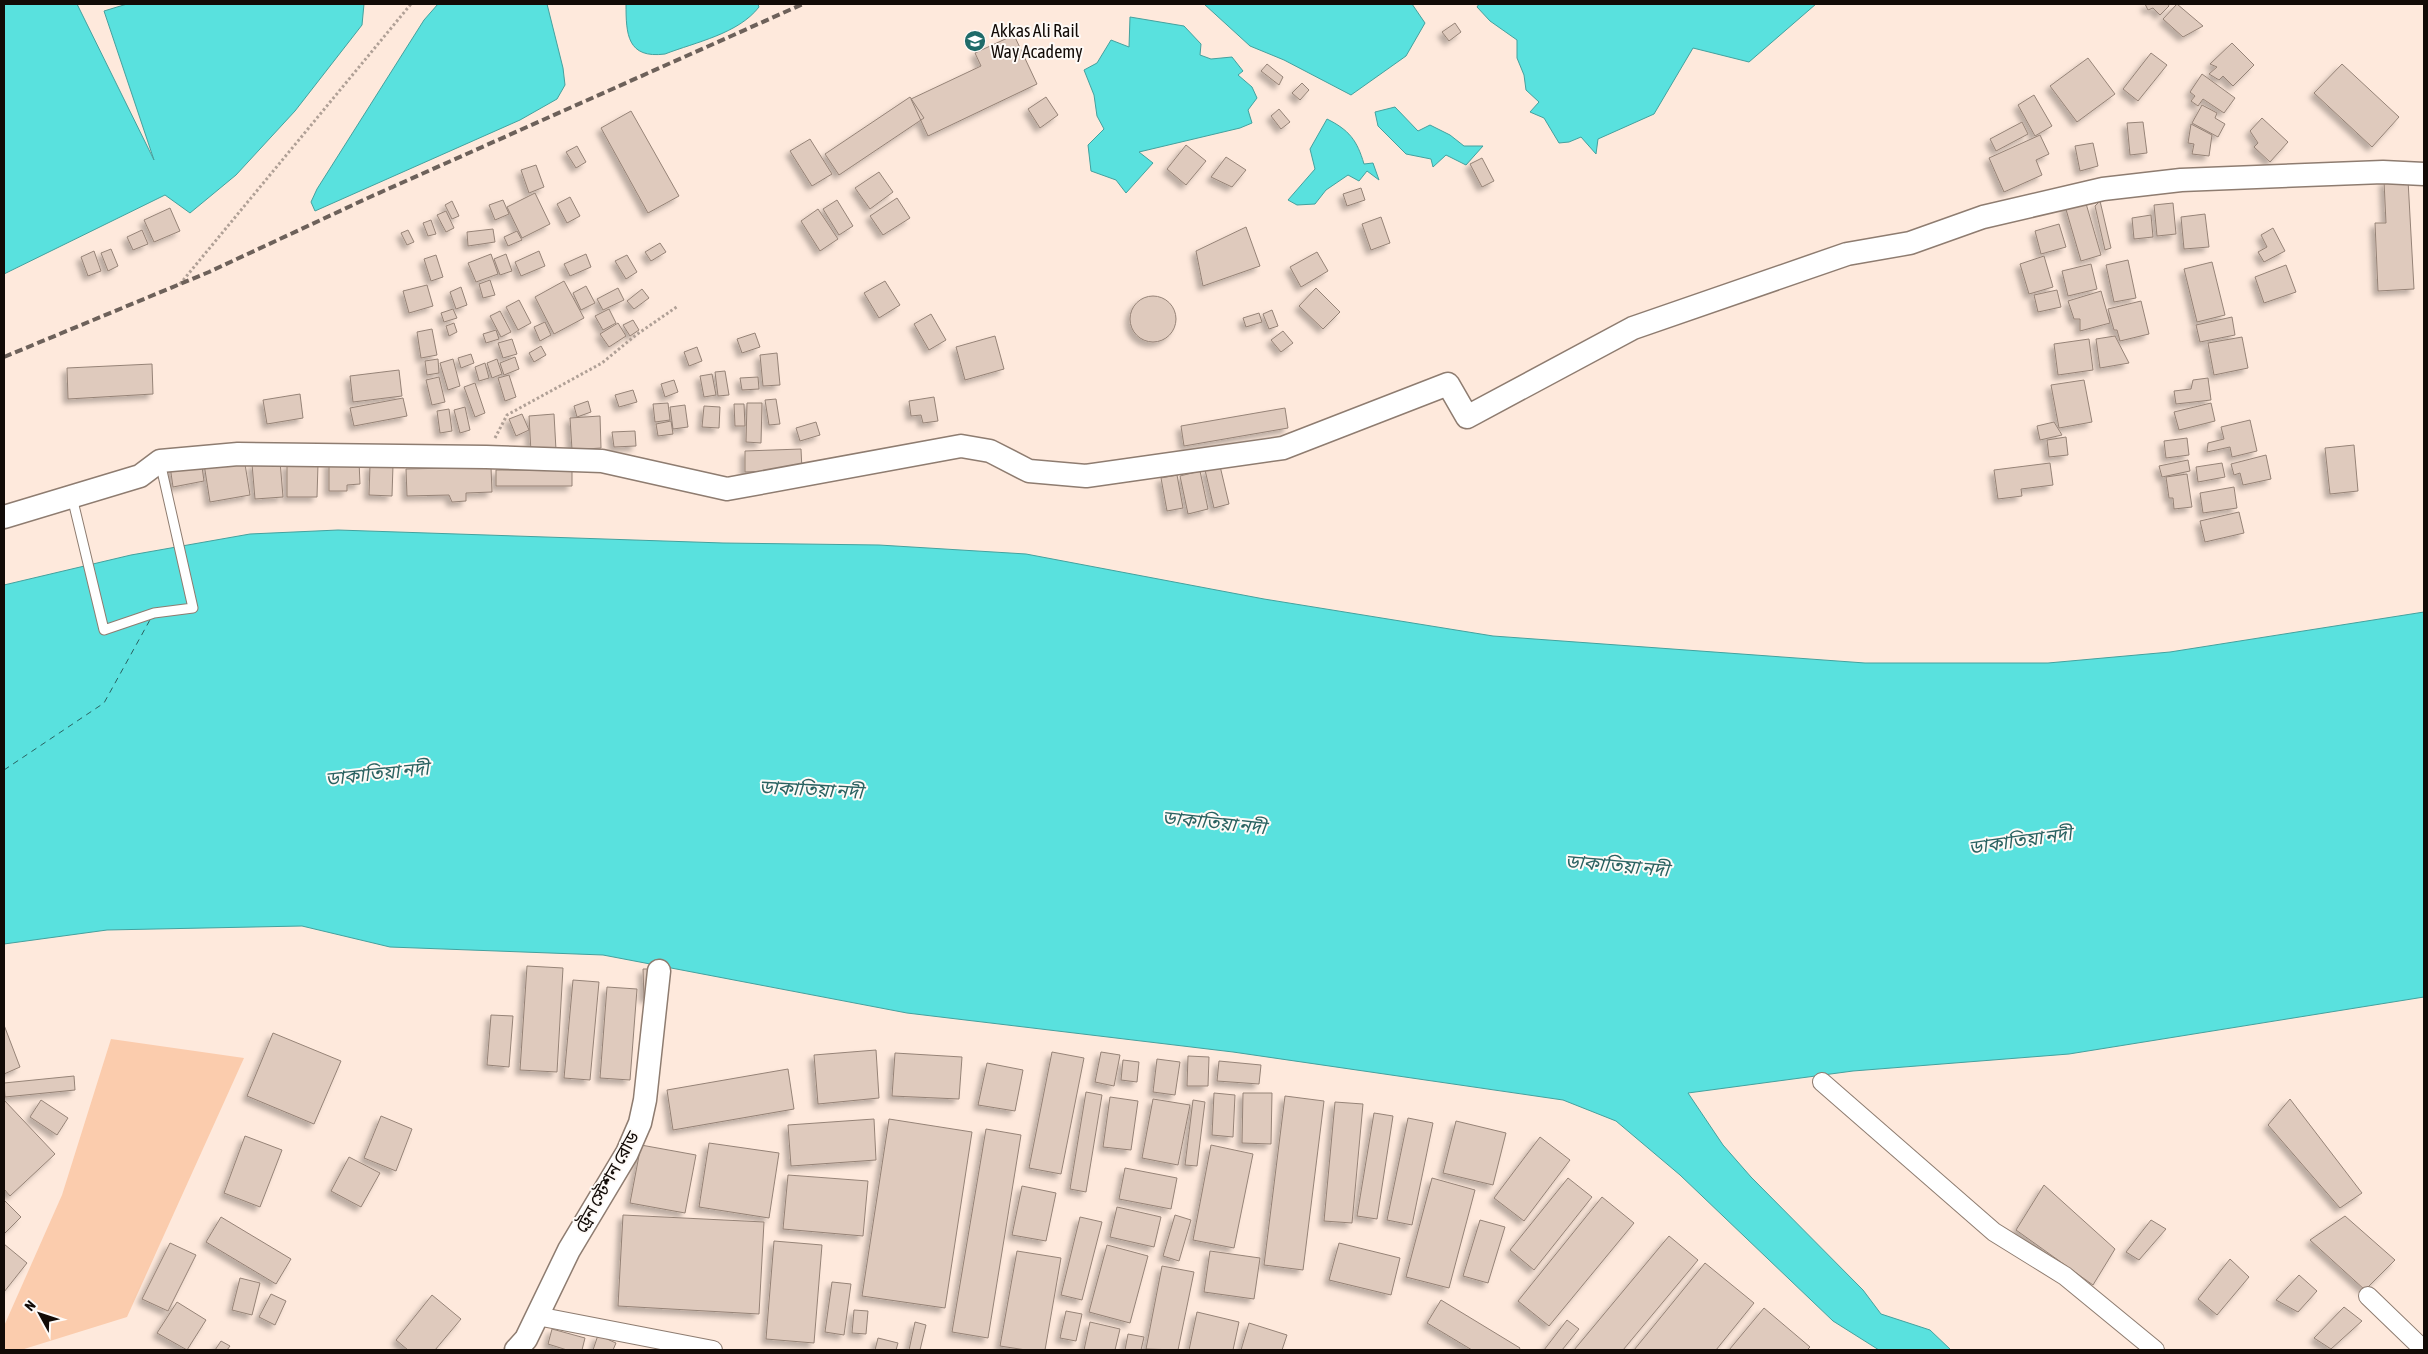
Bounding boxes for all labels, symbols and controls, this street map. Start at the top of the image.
place label: Akkas Ali Rail Way Academy [991,20,1083,62]
school or university icon: Akkas Ali Rail Way Academy [963,29,987,53]
water label: ডাকাতিয়া নদী [324,756,434,789]
water label: ডাকাতিয়া নদী [758,775,867,803]
water label: ডাকাতিয়া নদী [1161,806,1271,839]
water label: ডাকাতিয়া নদী [1967,821,2077,858]
water label: ডাকাতিয়া নদী [1564,850,1674,881]
street label: ট্রেন স্টেশন রোড [570,1127,643,1236]
north arrow [15,1289,65,1339]
text: N [21,1297,39,1314]

